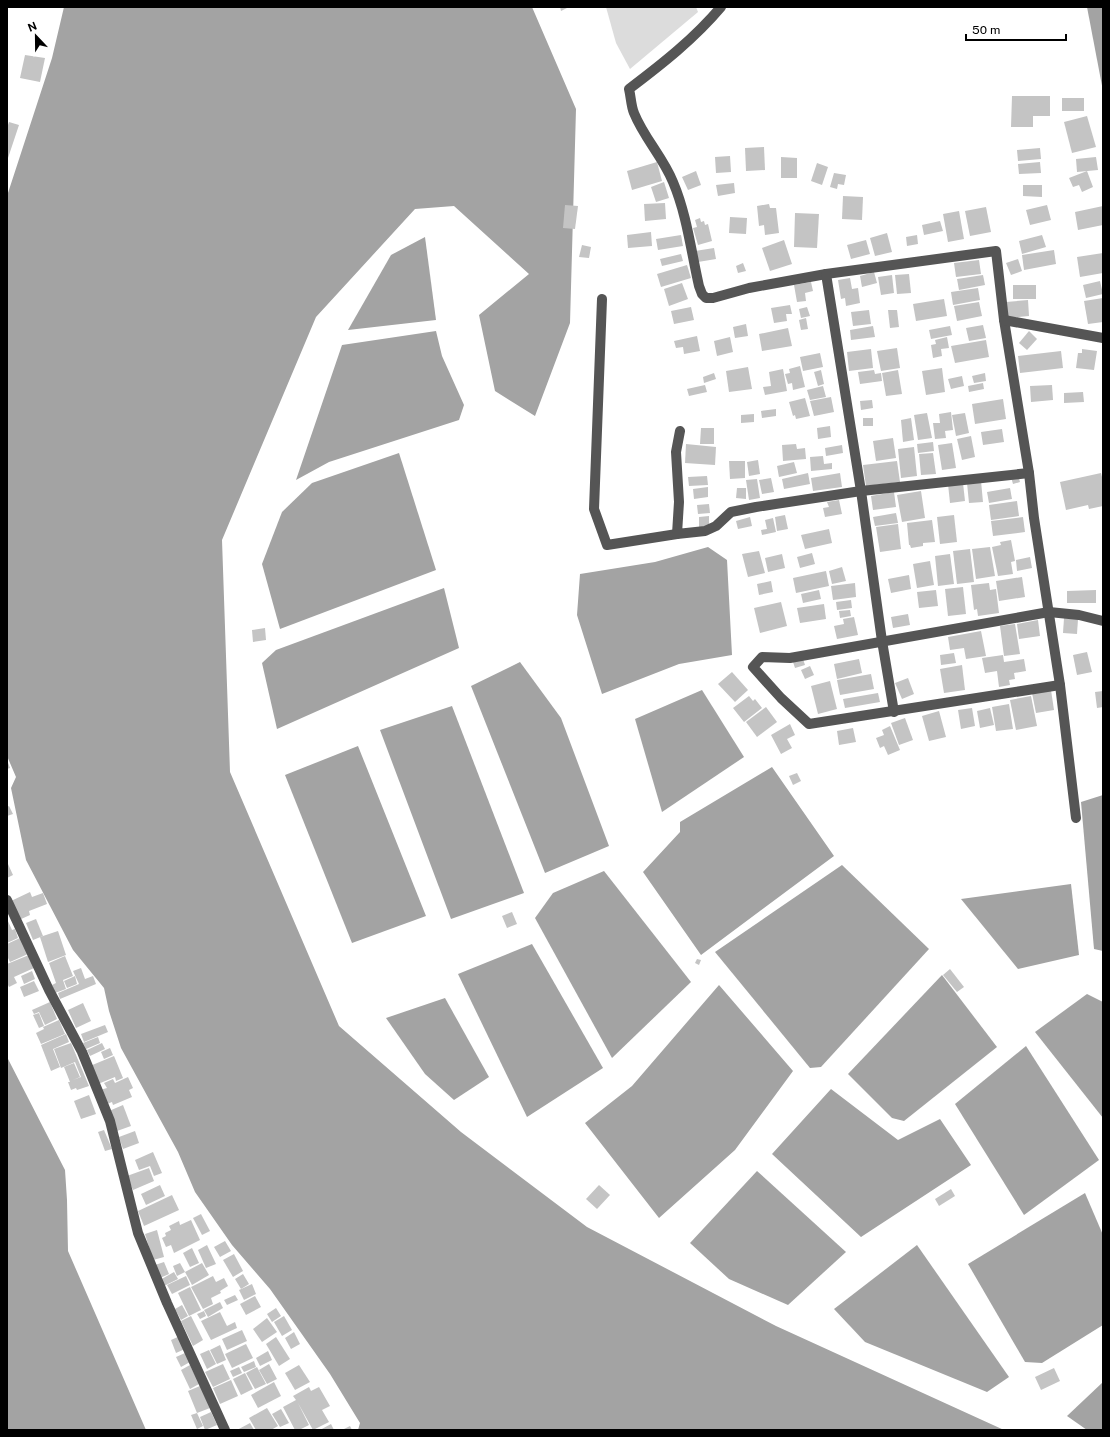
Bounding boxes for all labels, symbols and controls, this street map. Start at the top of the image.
north arrow [16,16,56,56]
scale bar [966,16,1066,42]
text: N [26,20,38,34]
text: 50 m [972,23,1000,37]

